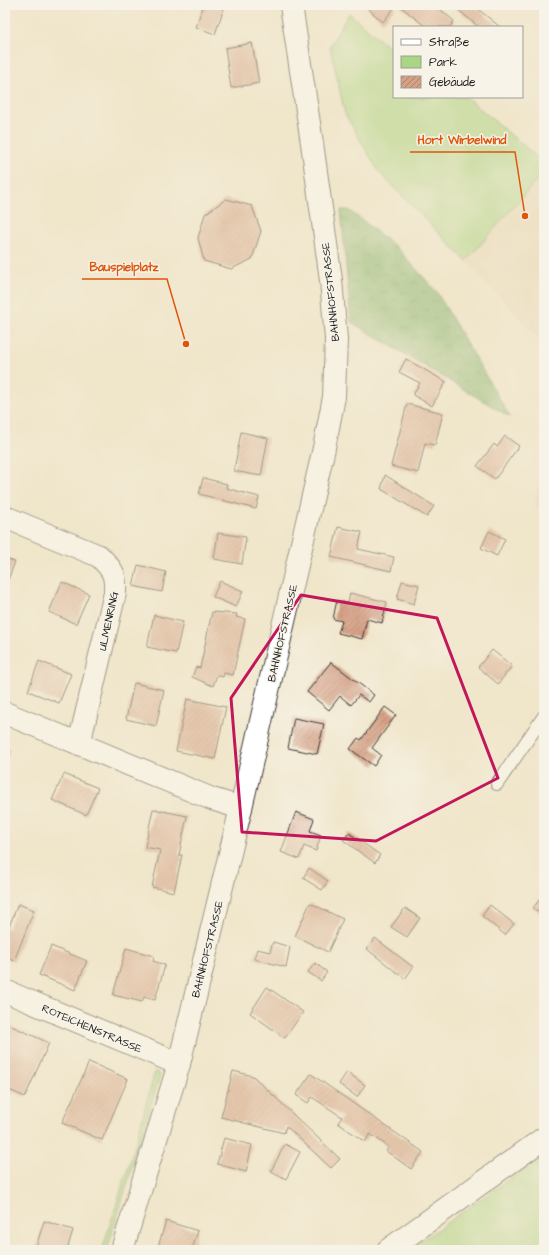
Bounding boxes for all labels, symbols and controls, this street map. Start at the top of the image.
legend [393,26,523,98]
text: Straße [429,34,470,51]
text: Park [429,54,457,71]
text: Gebäude [429,74,476,91]
callout: Hort Wirbelwind [410,128,515,152]
text: Hort Wirbelwind [418,132,507,149]
street label: BAHNHOFSTRASSE [318,241,343,342]
callout: Bauspielplatz [82,255,167,279]
text: Bauspielplatz [89,259,160,277]
street label: BAHNHOFSTRASSE [264,582,301,683]
street label: ULMENRING [95,590,122,652]
street label: BAHNHOFSTRASSE [188,899,227,999]
street label: ROTEICHENSTRASSE [39,1001,145,1057]

